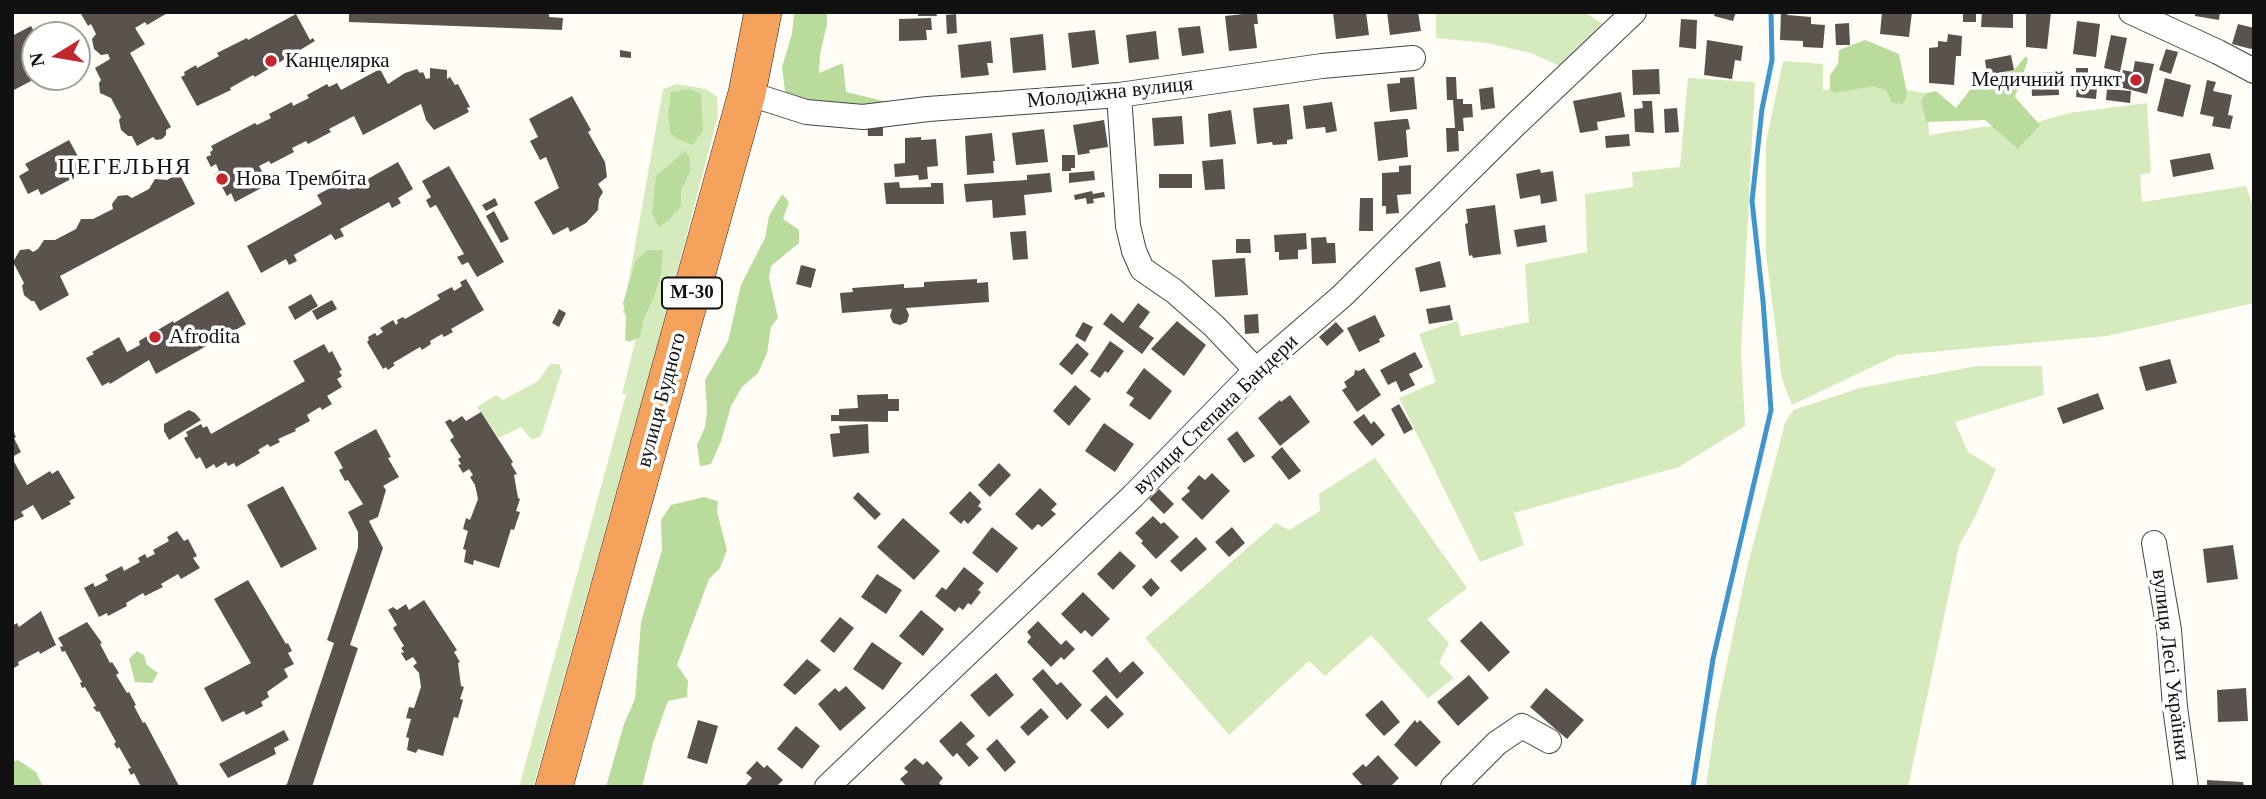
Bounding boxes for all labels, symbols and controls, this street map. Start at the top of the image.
north arrow [21,21,91,91]
place label: Канцелярка [285,48,390,74]
text: N [25,51,48,68]
marker: Канцелярка [263,53,279,69]
place label: Медичний пункт [1971,67,2122,93]
street label: Молодіжна вулиця [1026,72,1194,114]
marker: Медичний пункт [2128,72,2144,88]
district label: ЦЕГЕЛЬНЯ [59,154,191,182]
place label: Нова Трембіта [236,166,366,192]
marker: Нова Трембіта [214,171,230,187]
road number: М-30 [662,278,722,308]
place label: Afrodita [169,324,240,350]
marker: Afrodita [147,329,163,345]
street label: вулиця Будного [632,330,692,470]
street label: вулиця Степана Бандери [1128,330,1304,500]
street label: вулиця Лесі Українки [2146,568,2194,762]

